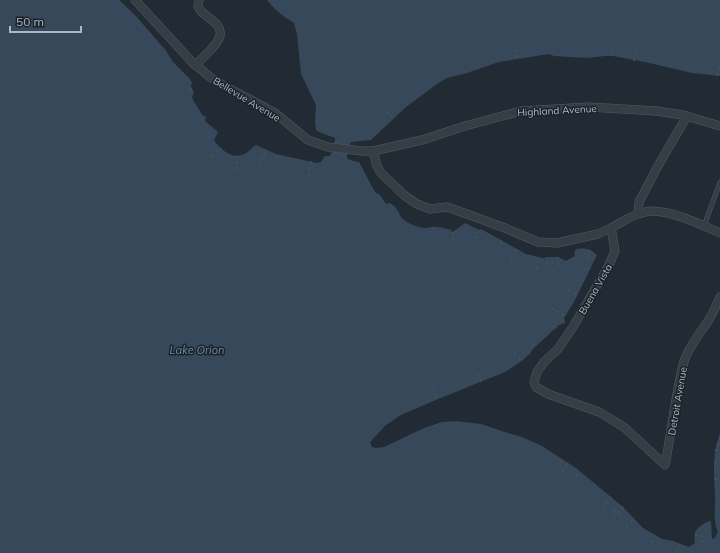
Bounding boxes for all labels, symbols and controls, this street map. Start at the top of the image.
scale bar [10,8,81,34]
text: 50 m [16,14,44,29]
street label: Bellevue Avenue [211,74,283,125]
street label: Highland Avenue [517,102,597,119]
street label: Buena Vista [576,262,615,317]
water label: Lake Orion [170,343,224,357]
street label: Detroit Avenue [665,366,690,436]

